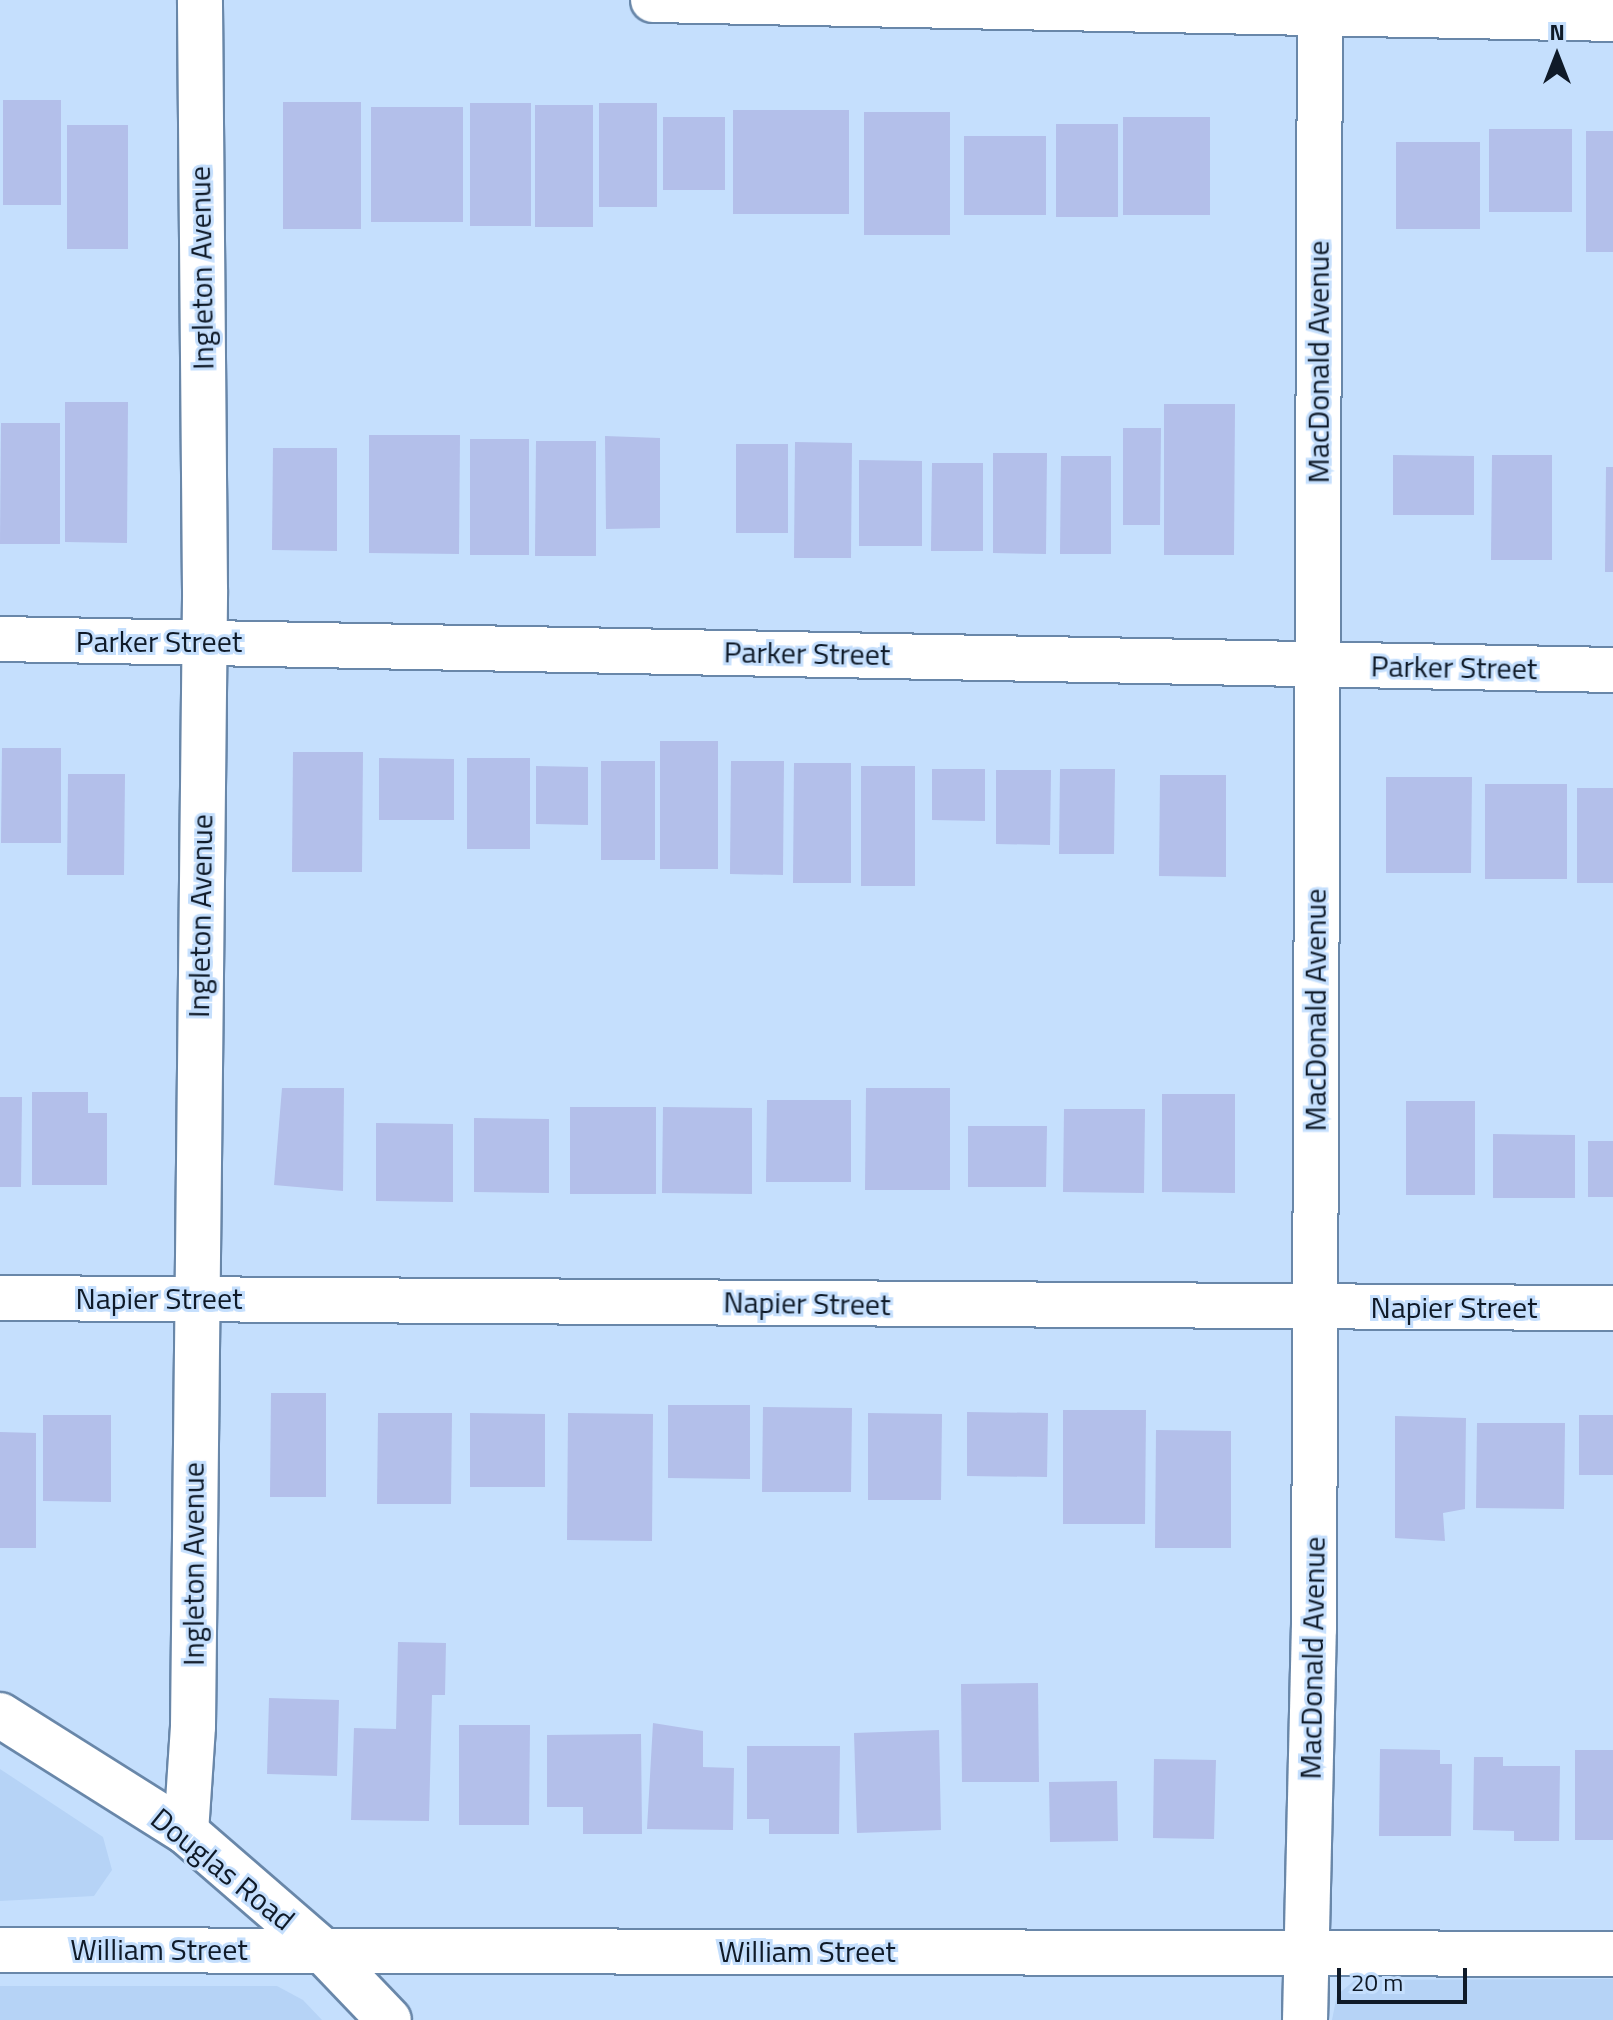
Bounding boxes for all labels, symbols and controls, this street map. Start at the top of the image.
text: N [1549,15,1565,49]
north arrow [1517,16,1597,96]
street label: Ingleton Avenue [181,166,221,370]
street label: MacDonald Avenue [1300,241,1336,483]
street label: Parker Street [76,623,242,659]
street label: Parker Street [723,634,891,672]
street label: Parker Street [1370,648,1538,686]
street label: Ingleton Avenue [180,814,220,1018]
street label: MacDonald Avenue [1297,889,1333,1131]
street label: Napier Street [75,1280,243,1316]
street label: Napier Street [723,1284,891,1322]
street label: Napier Street [1370,1289,1538,1325]
street label: Ingleton Avenue [175,1462,211,1666]
street label: MacDonald Avenue [1292,1536,1332,1780]
street label: Douglas Road [144,1800,302,1938]
street label: William Street [70,1931,248,1967]
street label: William Street [718,1933,896,1969]
scale bar [1341,1952,1471,2002]
text: 20 m [1351,1964,1403,2000]

